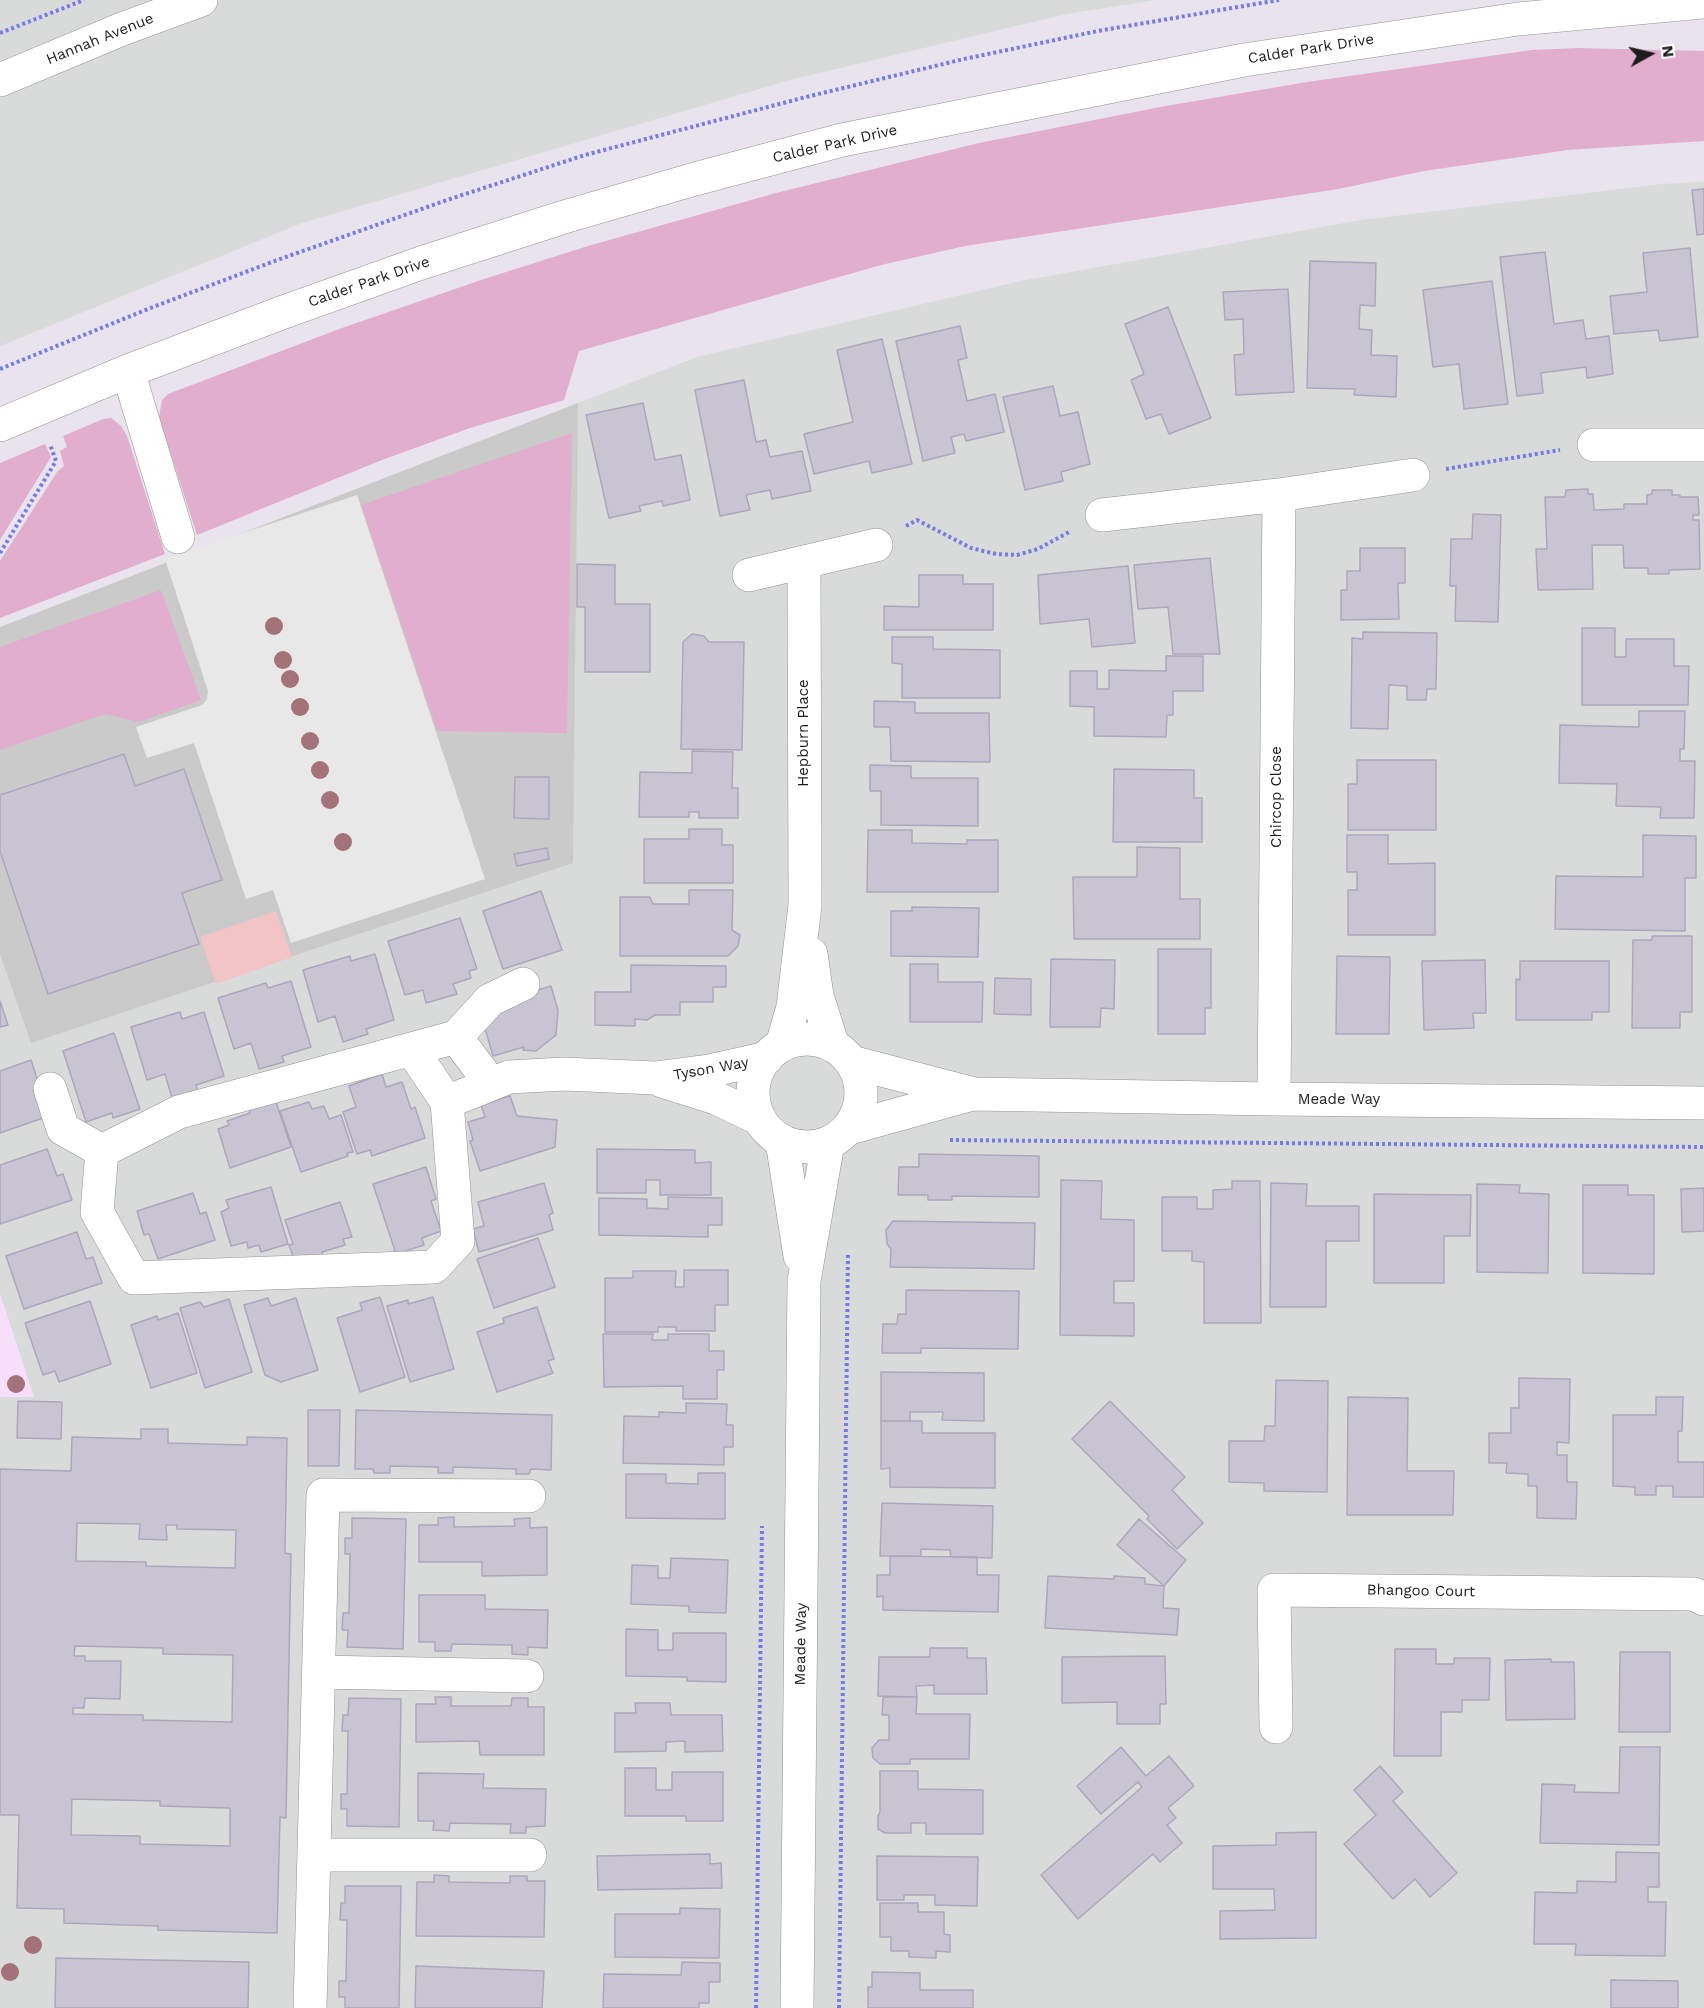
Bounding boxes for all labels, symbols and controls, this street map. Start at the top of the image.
street label: Hannah Avenue [44,9,156,69]
north arrow [1620,24,1680,84]
street label: Calder Park Drive [1247,30,1375,68]
text: N [1658,44,1679,59]
street label: Calder Park Drive [771,121,899,167]
street label: Calder Park Drive [306,253,432,311]
street label: Hepburn Place [795,679,813,787]
street label: Chircop Close [1268,746,1286,848]
street label: Tyson Way [672,1054,750,1084]
street label: Meade Way [1298,1091,1380,1109]
street label: Bhangoo Court [1367,1581,1475,1601]
street label: Meade Way [791,1603,811,1685]

